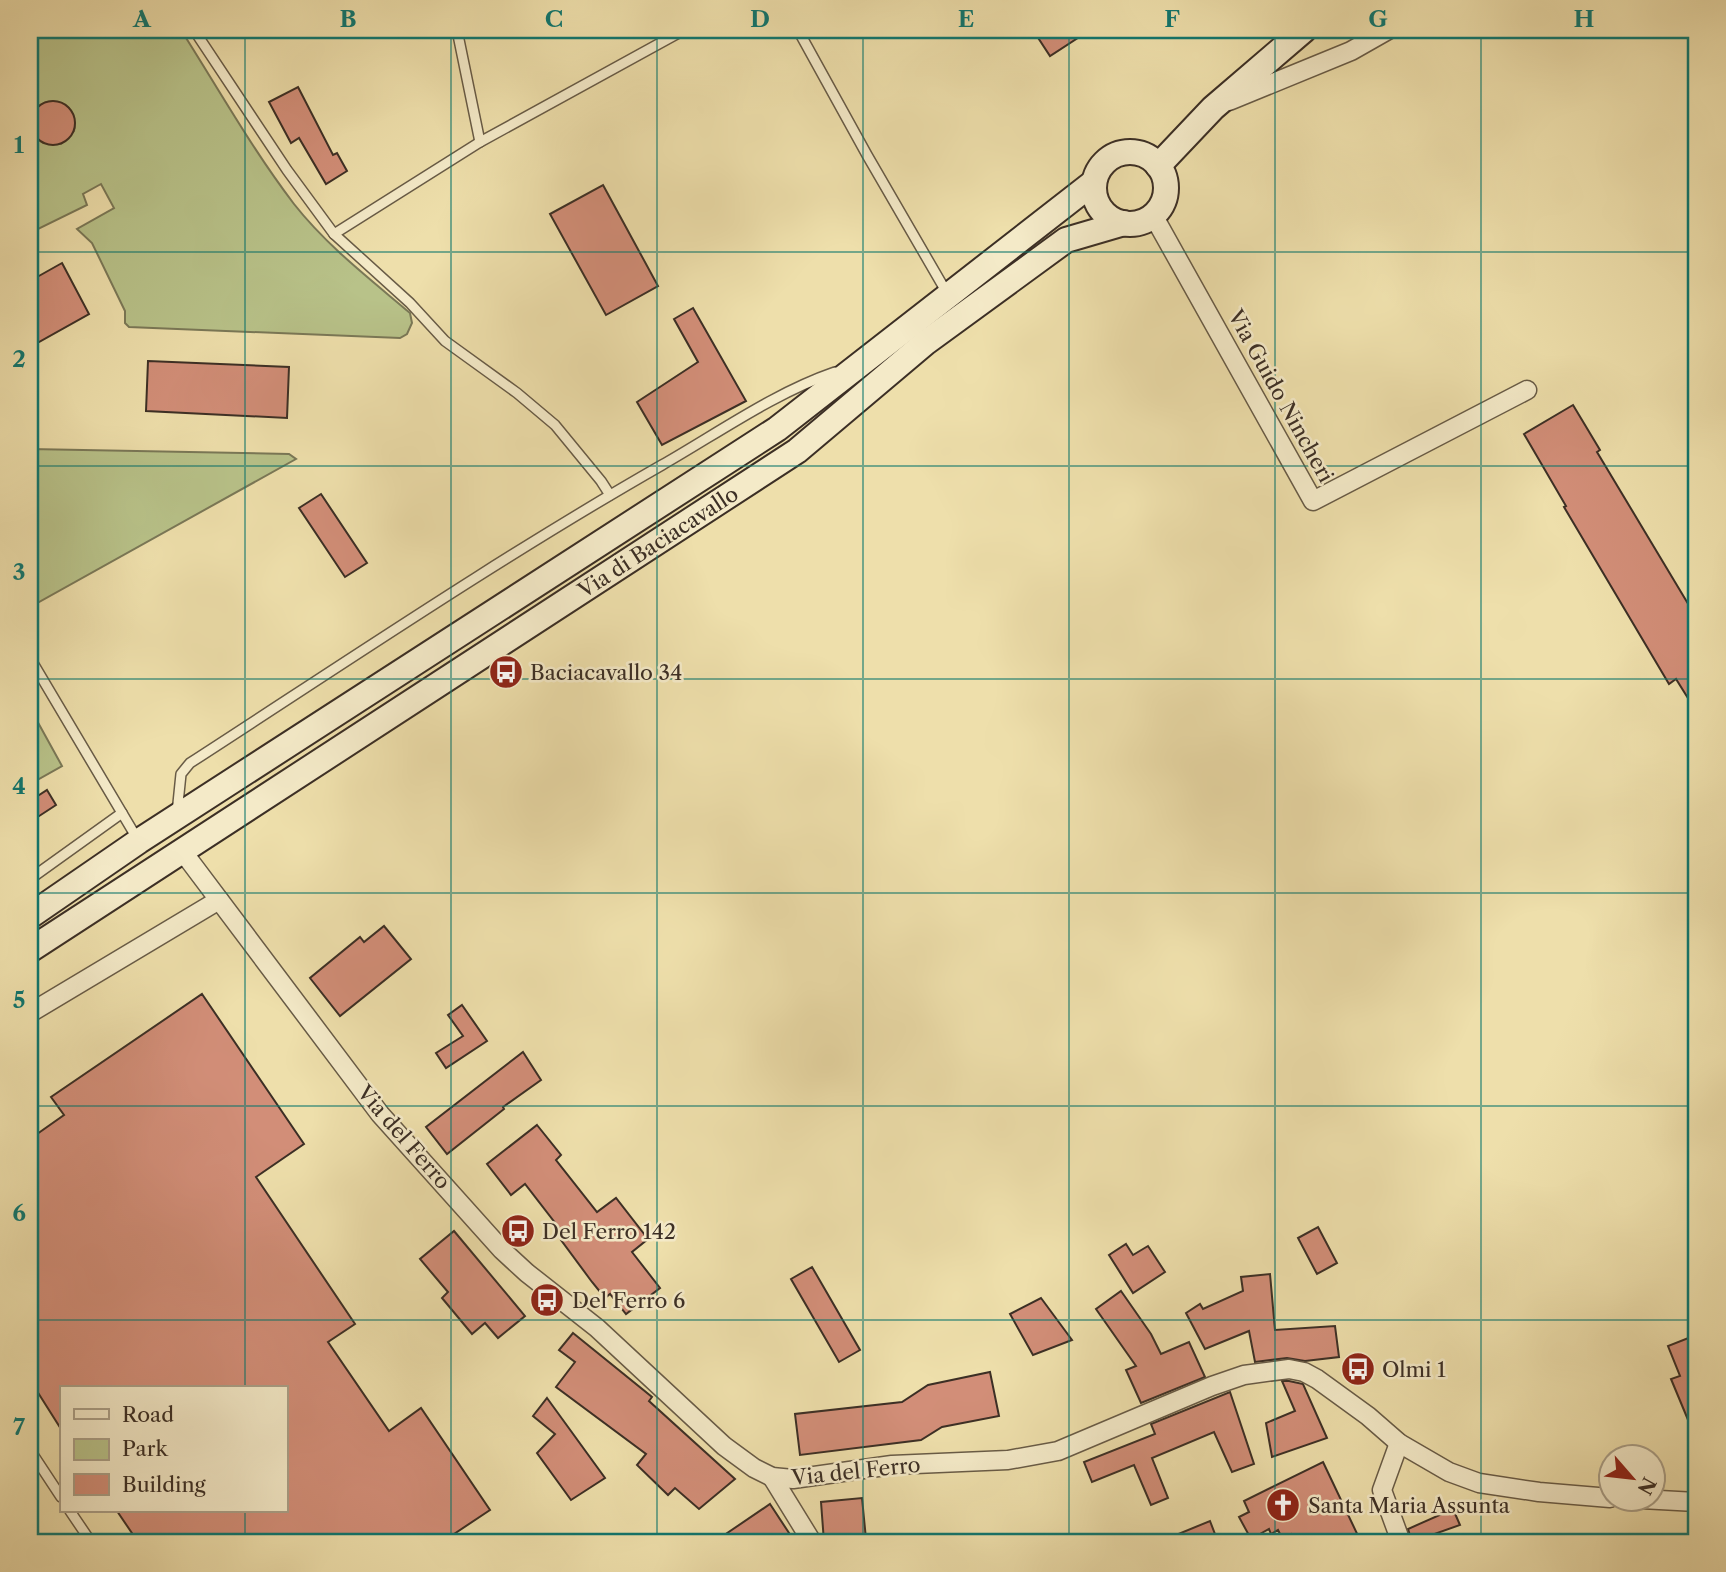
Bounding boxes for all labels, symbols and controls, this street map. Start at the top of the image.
text: A [132,5,152,33]
text: B [339,5,357,33]
text: C [545,5,563,33]
text: D [750,5,770,33]
text: E [958,5,974,33]
text: F [1164,5,1180,33]
text: G [1368,5,1388,33]
text: H [1574,5,1595,33]
text: 1 [14,131,25,159]
street label: Via Guido Nincheri [1223,305,1339,487]
text: 2 [12,345,26,373]
street label: Via di Baciacavallo [572,481,743,604]
text: 3 [13,558,26,586]
bus stop icon: Baciacavallo 34 [487,653,525,691]
place label: Baciacavallo 34 [530,660,682,685]
text: 4 [12,772,26,800]
text: 5 [13,986,25,1014]
street label: Via del Ferro [352,1079,456,1194]
text: 6 [12,1199,26,1227]
bus stop icon: Del Ferro 142 [499,1212,537,1250]
place label: Del Ferro 142 [542,1219,676,1244]
bus stop icon: Del Ferro 6 [528,1281,566,1319]
place label: Del Ferro 6 [572,1288,685,1313]
bus stop icon: Olmi 1 [1339,1350,1377,1388]
place label: Olmi 1 [1382,1357,1446,1382]
legend [60,1386,287,1512]
text: Road [122,1402,174,1427]
text: 7 [13,1413,25,1441]
text: Park [122,1436,168,1461]
north arrow [1596,1442,1666,1512]
street label: Via del Ferro [789,1452,922,1490]
text: Building [122,1472,207,1497]
text: N [1633,1473,1661,1498]
church icon: Santa Maria Assunta [1264,1486,1302,1524]
place label: Santa Maria Assunta [1308,1493,1511,1518]

